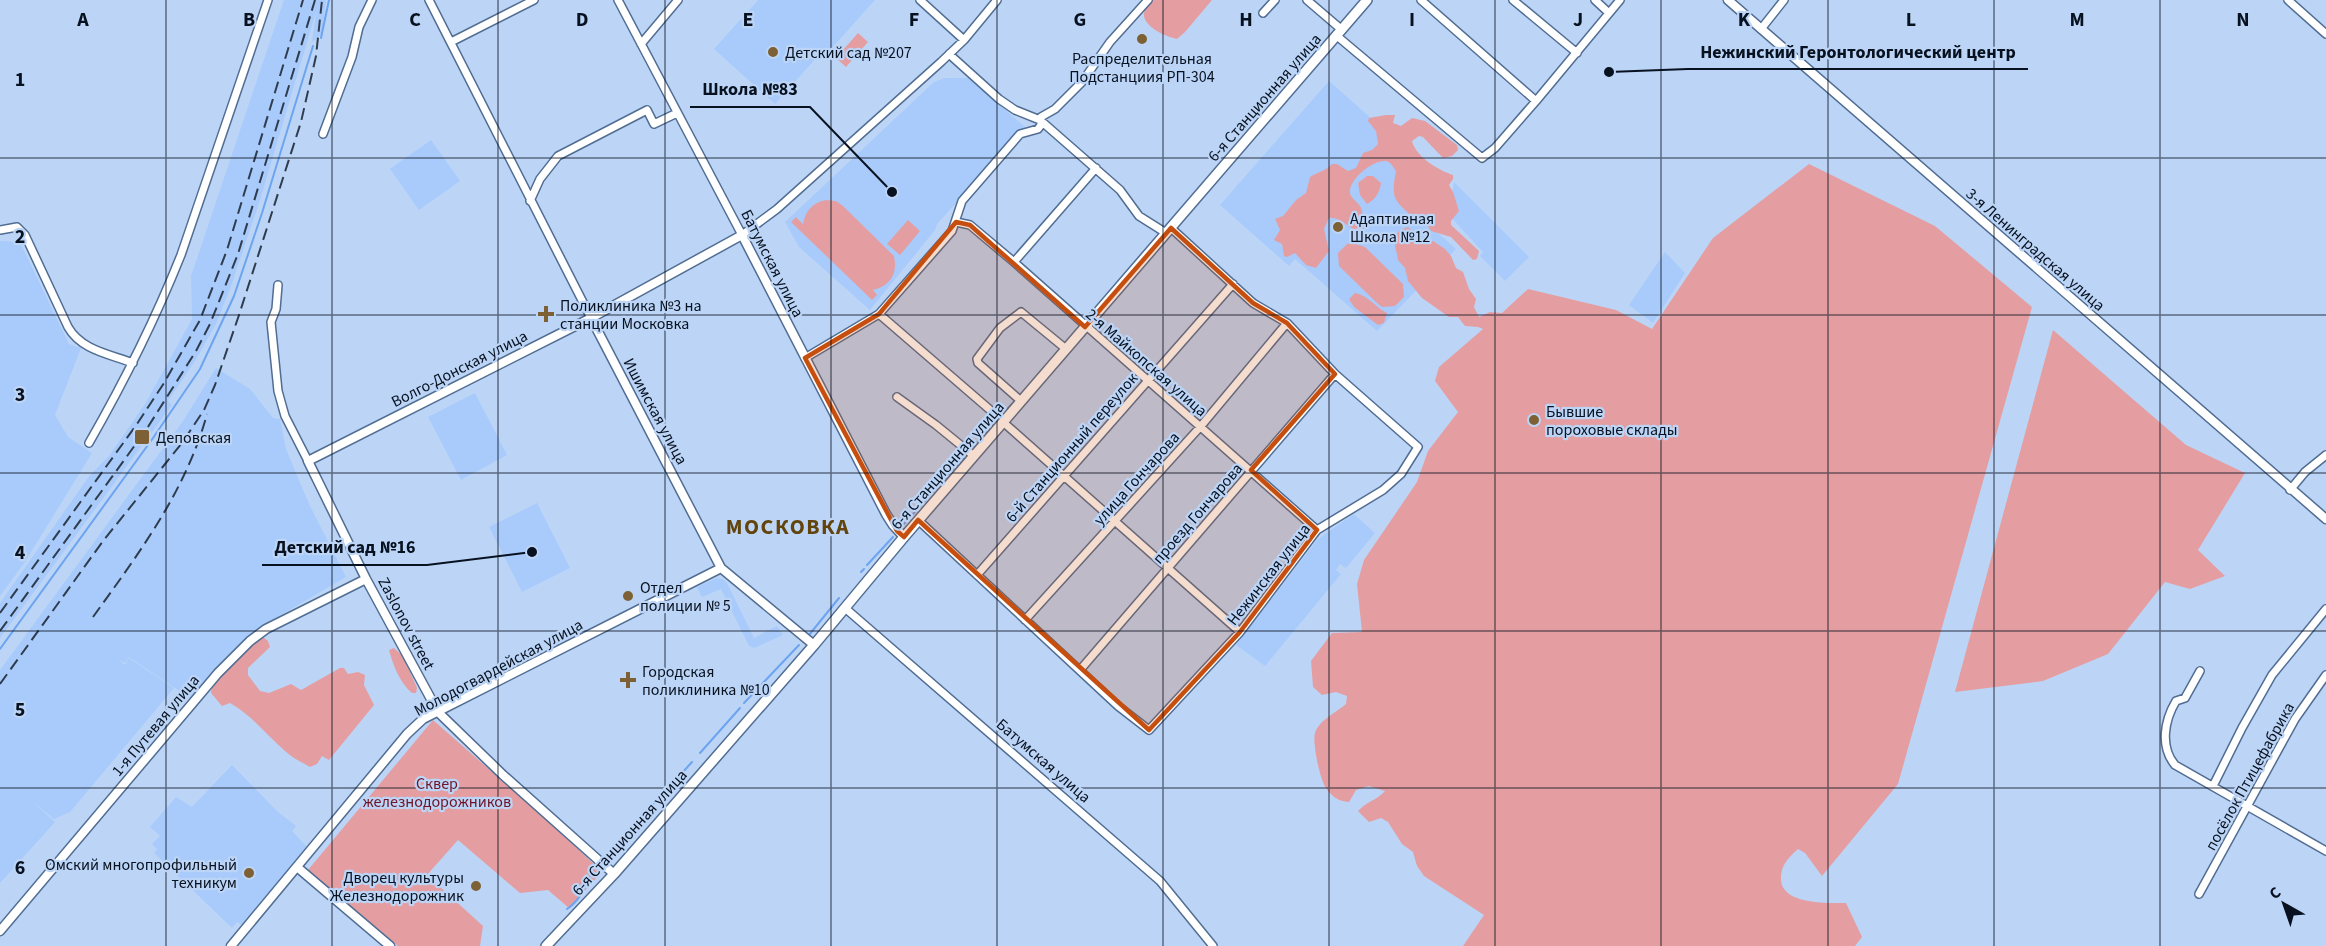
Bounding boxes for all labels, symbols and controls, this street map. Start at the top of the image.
text: A [76,6,89,34]
text: B [243,6,255,34]
text: C [409,6,421,34]
text: D [576,6,588,34]
text: E [743,6,753,34]
text: F [909,6,919,34]
text: G [1074,6,1086,34]
text: H [1239,6,1253,34]
text: I [1409,6,1415,34]
text: J [1573,6,1583,34]
text: K [1738,6,1751,34]
text: L [1906,6,1916,34]
text: M [2069,6,2085,34]
text: N [2236,6,2250,34]
street label: 6-я Станционная улица [1203,29,1327,166]
marker: Распределительная Подстанциия РП-304 [1135,32,1149,46]
callout: Нежинский Геронтологический центр [1688,33,2028,69]
text: Нежинский Геронтологический центр [1700,40,2016,65]
place label: Детский сад №207 [785,42,912,64]
marker: Детский сад №207 [766,45,780,59]
place label: Распределительная Подстанциия РП-304 [1069,48,1215,88]
text: 1 [15,66,25,94]
callout: Школа №83 [690,71,810,107]
text: Школа №83 [702,77,798,102]
street label: 3-я Ленинградская улица [1961,183,2110,316]
street label: Батумская улица [735,206,809,321]
place label: Адаптивная Школа №12 [1350,208,1434,248]
marker: Адаптивная Школа №12 [1331,220,1345,234]
text: 2 [15,223,25,251]
place label: Поликлиника №3 на станции Московка [560,295,702,335]
street label: 2-я Майкопская улица [1081,304,1212,422]
marker: Поликлиника №3 на станции Московка [537,305,555,323]
street label: Волго-Донская улица [388,325,531,413]
street label: Ишимская улица [618,354,693,469]
street label: 6-й Станционный переулок [1001,368,1143,527]
text: 3 [15,381,25,409]
street label: 6-я Станционная улица [886,397,1010,534]
place label: Бывшие пороховые склады [1546,401,1677,441]
marker: Бывшие пороховые склады [1527,413,1541,427]
place label: Деповская [156,427,231,449]
street label: улица Гончарова [1089,427,1185,530]
marker: Деповская [133,428,151,446]
street label: проезд Гончарова [1148,458,1248,569]
district label: МОСКОВКА [726,511,850,543]
street label: Нежинская улица [1222,519,1316,630]
callout: Детский сад №16 [262,529,427,565]
text: Детский сад №16 [274,535,416,560]
text: 4 [15,539,26,567]
street label: Zaslonov street [372,573,440,674]
place label: Отдел полиции № 5 [640,577,731,617]
marker: Отдел полиции № 5 [621,589,635,603]
street label: Молодогвардейская улица [410,614,587,722]
place label: Городская поликлиника №10 [642,661,770,701]
street label: 1-я Путевая улица [107,670,205,781]
marker: Городская поликлиника №10 [619,671,637,689]
text: 5 [15,696,25,724]
street label: посёлок Птицефабрика [2200,698,2300,855]
street label: Батумская улица [991,714,1095,808]
street label: 6-я Станционная улица [567,765,692,901]
park label: Сквер железнодорожников [363,773,511,813]
text: 6 [15,854,25,882]
place label: Омский многопрофильный техникум [45,854,237,894]
marker: Омский многопрофильный техникум [242,866,256,880]
place label: Дворец культуры Железнодорожник [330,867,464,907]
north arrow [2254,874,2314,934]
marker: Дворец культуры Железнодорожник [469,879,483,893]
text: С [2264,882,2286,905]

